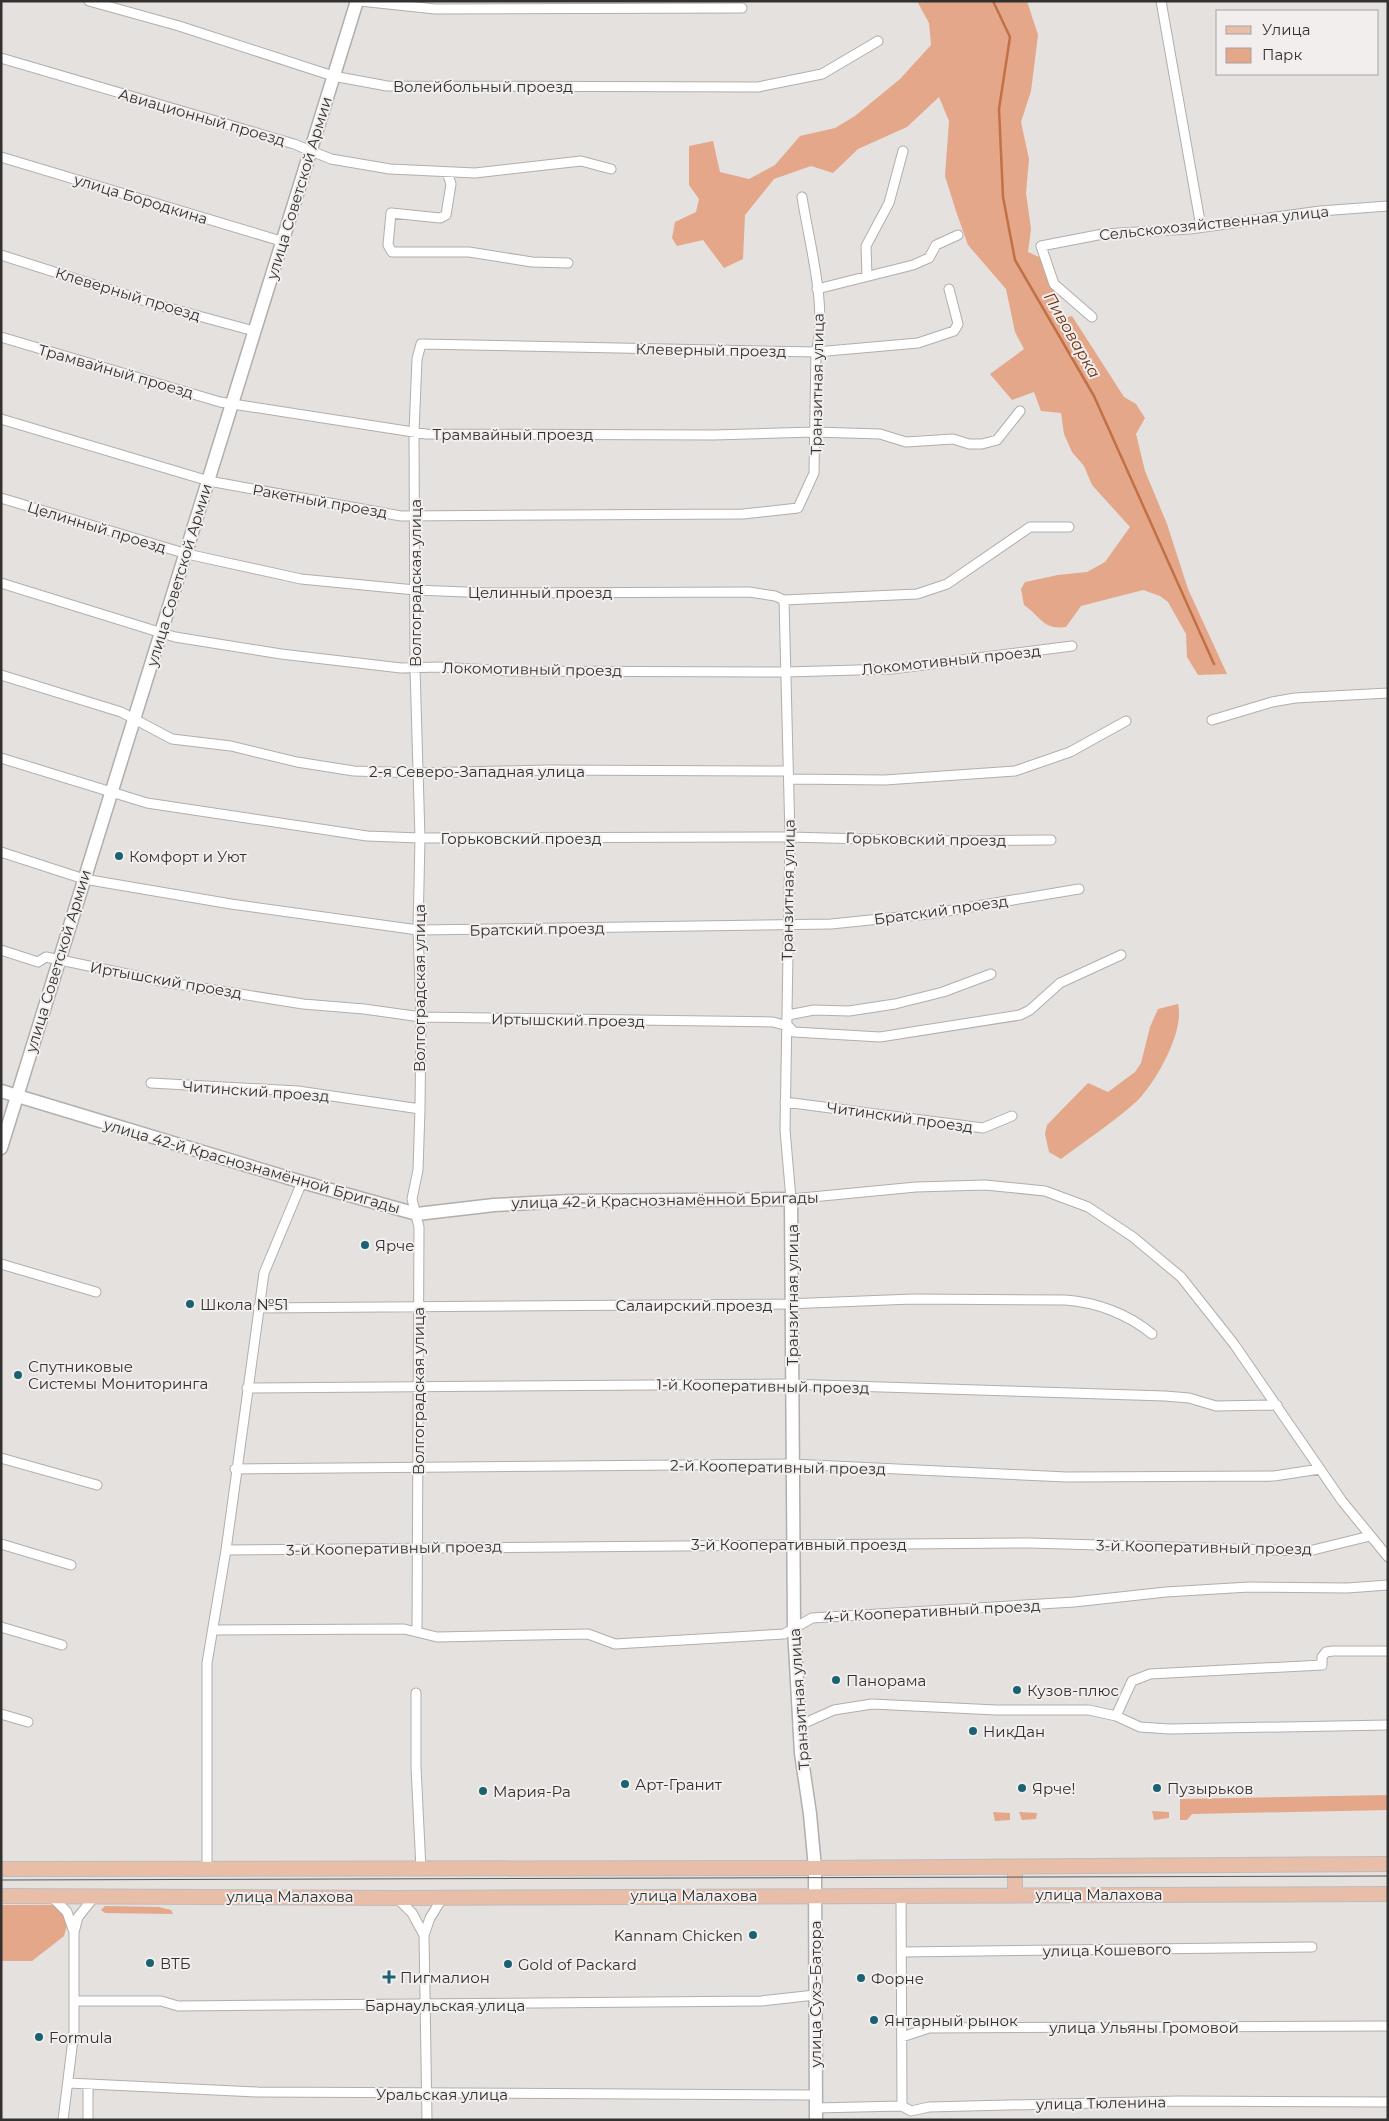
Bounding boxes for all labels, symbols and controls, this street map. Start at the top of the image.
legend [1216,10,1379,75]
text: Улица [1262,20,1310,39]
text: Парк [1262,45,1302,64]
street label: Волейбольный проезд [393,77,573,96]
street label: Авиационный проезд [116,84,288,150]
street label: улица Советской Армии [262,94,336,283]
street label: улица Бородкина [71,169,210,228]
street label: Сельскохозяйственная улица [1098,201,1330,245]
street label: Клеверный проезд [53,263,203,325]
water label: Пивоварка [1040,289,1104,381]
street label: Транзитная улица [806,313,828,455]
street label: Клеверный проезд [635,339,787,361]
street label: Трамвайный проезд [36,340,196,402]
street label: Трамвайный проезд [433,425,594,444]
street label: Ракетный проезд [251,480,389,522]
street label: улица Советской Армии [142,481,216,670]
street label: Целинный проезд [25,497,169,557]
street label: Волгоградская улица [406,499,425,667]
street label: Целинный проезд [468,583,612,602]
street label: Локомотивный проезд [860,641,1042,679]
street label: Локомотивный проезд [442,658,622,680]
street label: 2-я Северо-Западная улица [369,762,585,781]
street label: Транзитная улица [777,819,799,961]
street label: Горьковский проезд [845,828,1007,850]
street label: Горьковский проезд [441,829,602,848]
place label: Комфорт и Уют [129,847,247,866]
marker: Комфорт и Уют [113,850,125,862]
street label: улица Советской Армии [21,867,95,1056]
street label: Братский проезд [873,891,1010,929]
street label: Волгоградская улица [410,904,429,1072]
street label: Братский проезд [469,918,605,940]
street label: Иртышский проезд [89,957,244,1003]
street label: Иртышский проезд [491,1009,645,1031]
street label: Читинский проезд [182,1076,330,1106]
street label: Читинский проезд [826,1097,974,1137]
street label: улица 42-й Краснознамённой Бригады [101,1114,402,1218]
street label: улица 42-й Краснознамённой Бригады [510,1188,819,1212]
street label: Транзитная улица [783,1224,802,1366]
place label: Ярче [375,1236,415,1255]
marker: Ярче [359,1239,371,1251]
place label: Школа №51 [200,1295,288,1314]
street label: Салаирский проезд [616,1296,773,1315]
marker: Школа №51 [184,1298,196,1310]
street label: Волгоградская улица [409,1307,428,1475]
place label: Спутниковые Системы Мониторинга [28,1357,208,1393]
marker: Спутниковые Системы Мониторинга [12,1369,24,1381]
street label: 1-й Кооперативный проезд [657,1375,870,1397]
street label: 2-й Кооперативный проезд [670,1456,886,1478]
street label: 3-й Кооперативный проезд [691,1535,907,1554]
street label: 3-й Кооперативный проезд [1096,1536,1312,1558]
street label: 3-й Кооперативный проезд [286,1537,502,1559]
street label: 4-й Кооперативный проезд [823,1596,1041,1626]
street label: Транзитная улица [785,1628,813,1770]
place label: Панорама [846,1671,926,1690]
marker: Панорама [830,1674,842,1686]
place label: Кузов-плюс [1027,1681,1119,1700]
marker: Кузов-плюс [1011,1684,1023,1696]
place label: НикДан [983,1722,1045,1741]
marker: НикДан [967,1725,979,1737]
place label: Арт-Гранит [635,1775,723,1794]
marker: Арт-Гранит [619,1778,631,1790]
place label: Ярче! [1032,1779,1075,1798]
place label: Пузырьков [1167,1779,1253,1798]
place label: Мария-Ра [493,1782,571,1801]
marker: Ярче! [1016,1782,1028,1794]
marker: Пузырьков [1151,1782,1163,1794]
marker: Мария-Ра [477,1785,489,1797]
street label: улица Малахова [1034,1885,1163,1904]
street label: улица Малахова [629,1886,758,1905]
street label: улица Малахова [225,1887,354,1906]
street label: улица Сухэ-Батора [806,1921,825,2068]
place label: Kannam Chicken [614,1926,743,1945]
marker: Kannam Chicken [747,1929,759,1941]
street label: улица Кошевого [1042,1939,1171,1961]
place label: ВТБ [160,1954,191,1973]
place label: Gold of Packard [518,1955,637,1974]
marker: ВТБ [144,1957,156,1969]
marker: Gold of Packard [502,1958,514,1970]
place label: Пигмалион [400,1968,490,1987]
place label: Форне [871,1969,924,1988]
marker: Пигмалион [382,1970,396,1984]
marker: Форне [855,1972,867,1984]
street label: Барнаульская улица [365,1996,525,2015]
place label: Янтарный рынок [884,2011,1018,2030]
marker: Янтарный рынок [868,2014,880,2026]
street label: улица Ульяны Громовой [1048,2018,1239,2037]
place label: Formula [49,2028,112,2047]
marker: Formula [33,2031,45,2043]
street label: Уральская улица [376,2085,508,2104]
street label: улица Тюленина [1035,2092,1166,2114]

